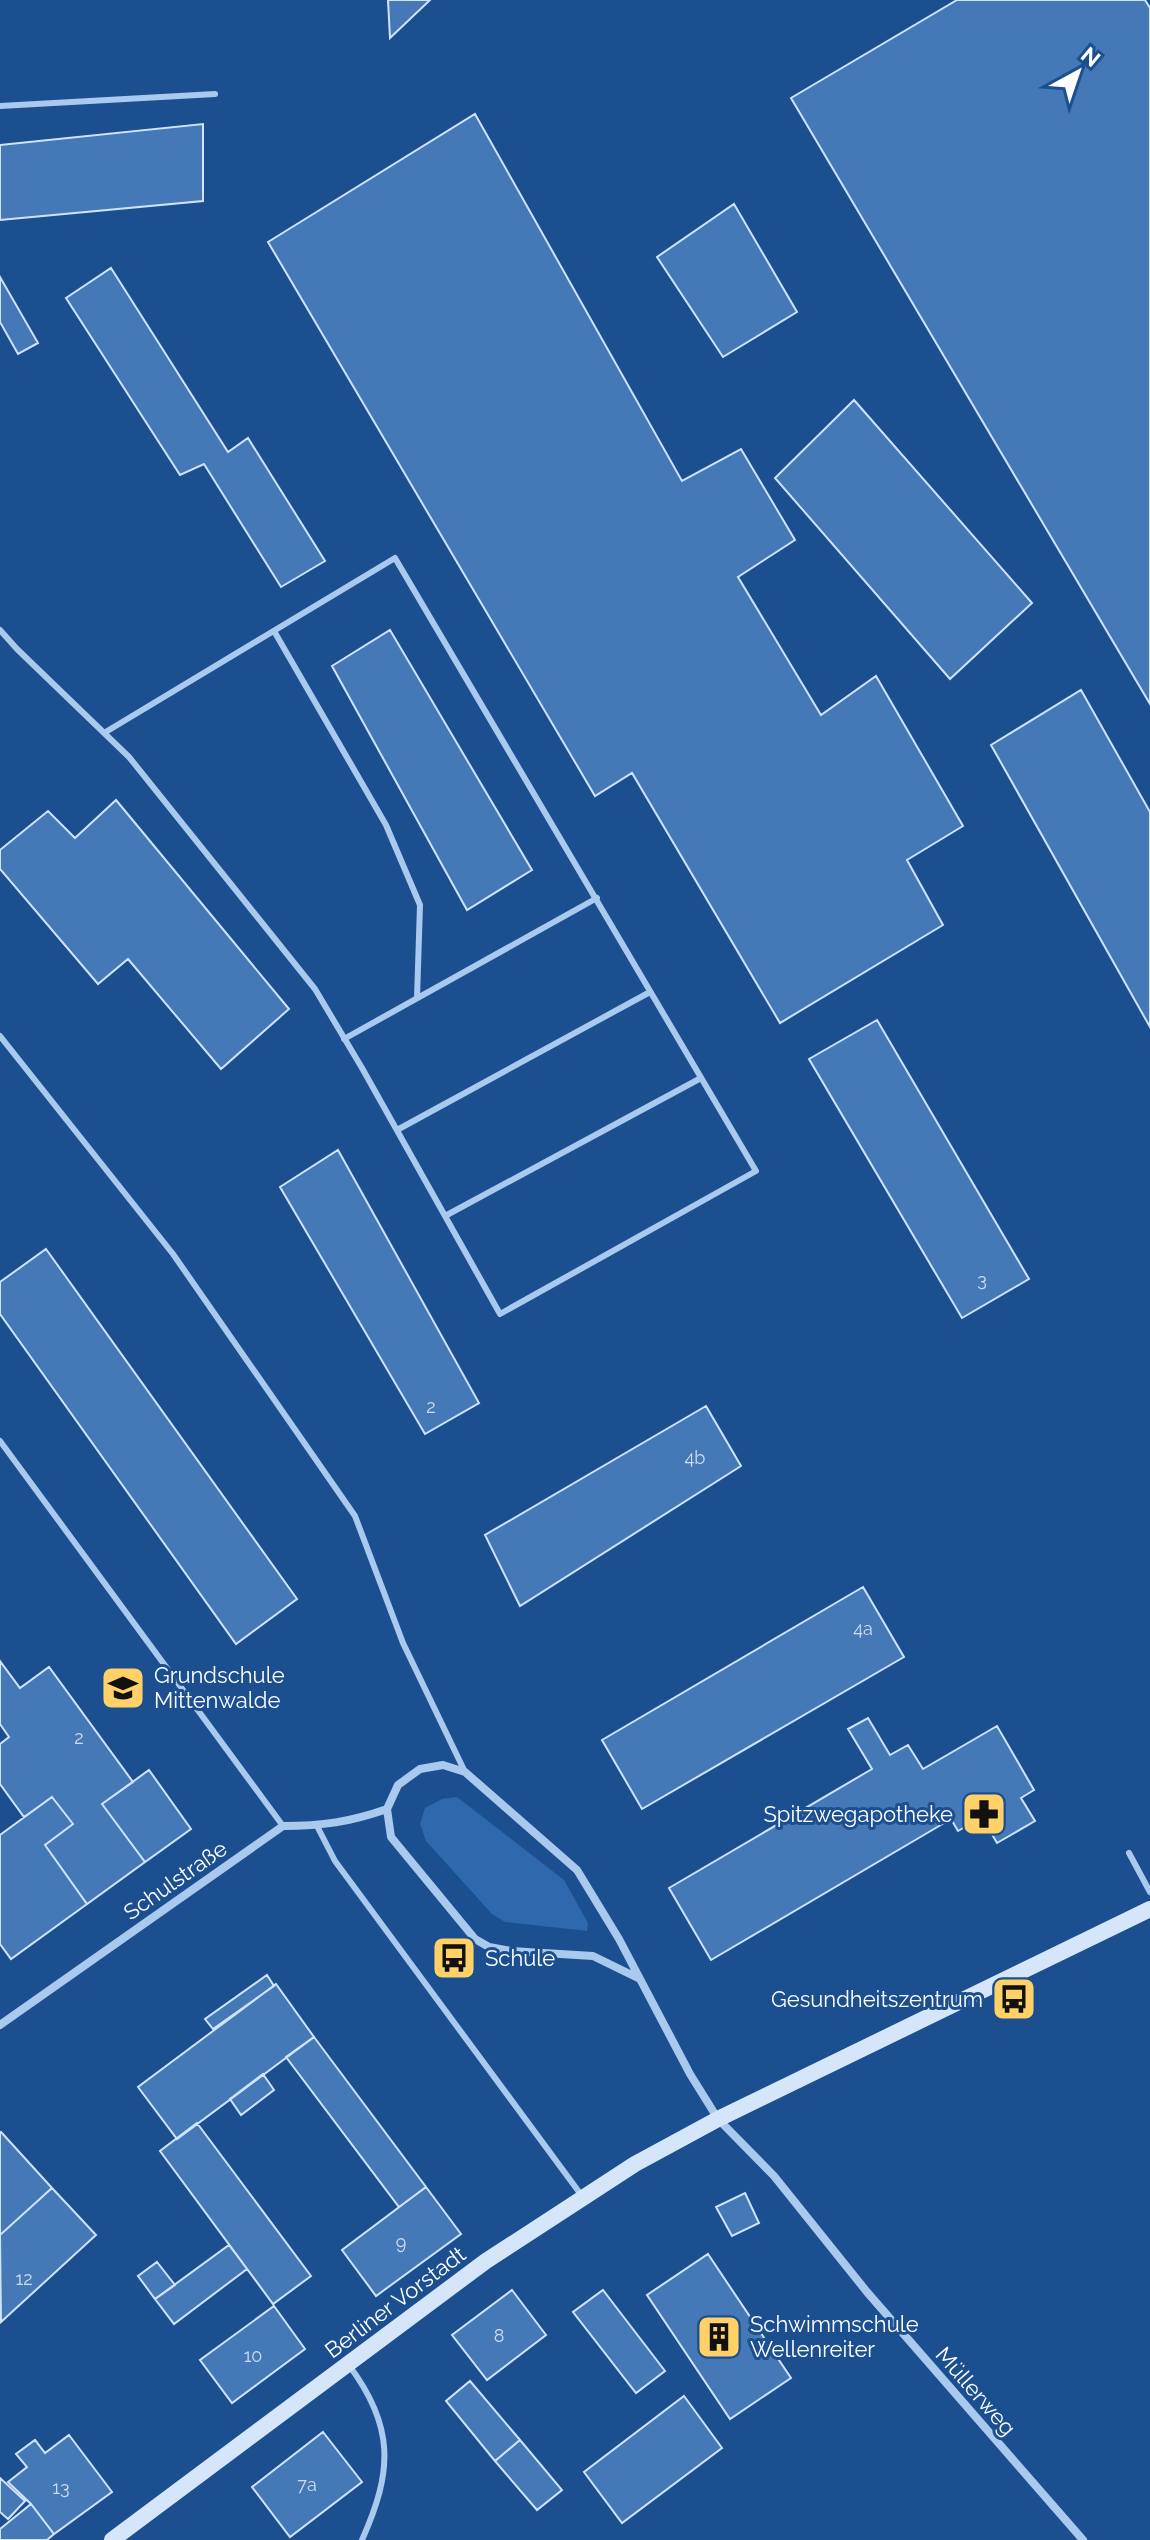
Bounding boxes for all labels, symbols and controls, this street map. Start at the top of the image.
north arrow [1038,32,1118,112]
text: N [1076,41,1106,72]
house number: 3 [977,1269,987,1290]
house number: 2 [426,1396,436,1417]
house number: 4b [685,1447,705,1468]
house number: 4a [853,1618,873,1639]
place label: Grundschule Mittenwalde [154,1662,285,1713]
school or university icon: Grundschule Mittenwalde [99,1664,147,1712]
house number: 2 [74,1727,84,1748]
pharmacy icon: Spitzwegapotheke [960,1790,1008,1838]
place label: Spitzwegapotheke [764,1801,953,1827]
street label: Schulstraße [118,1835,232,1925]
bus stop icon: Schule [430,1934,478,1982]
place label: Schule [485,1945,555,1971]
bus stop icon: Gesundheitszentrum [990,1975,1038,2023]
place label: Gesundheitszentrum [771,1986,983,2012]
house number: 9 [396,2232,406,2253]
street label: Berliner Vorstadt [320,2240,471,2363]
house number: 12 [15,2268,33,2289]
place label: Schwimmschule Wellenreiter [750,2311,919,2362]
building icon: Schwimmschule Wellenreiter [695,2313,743,2361]
house number: 8 [494,2325,504,2346]
street label: Müllerweg [930,2341,1022,2441]
house number: 10 [244,2345,262,2366]
house number: 7a [297,2474,317,2495]
house number: 13 [52,2477,70,2498]

